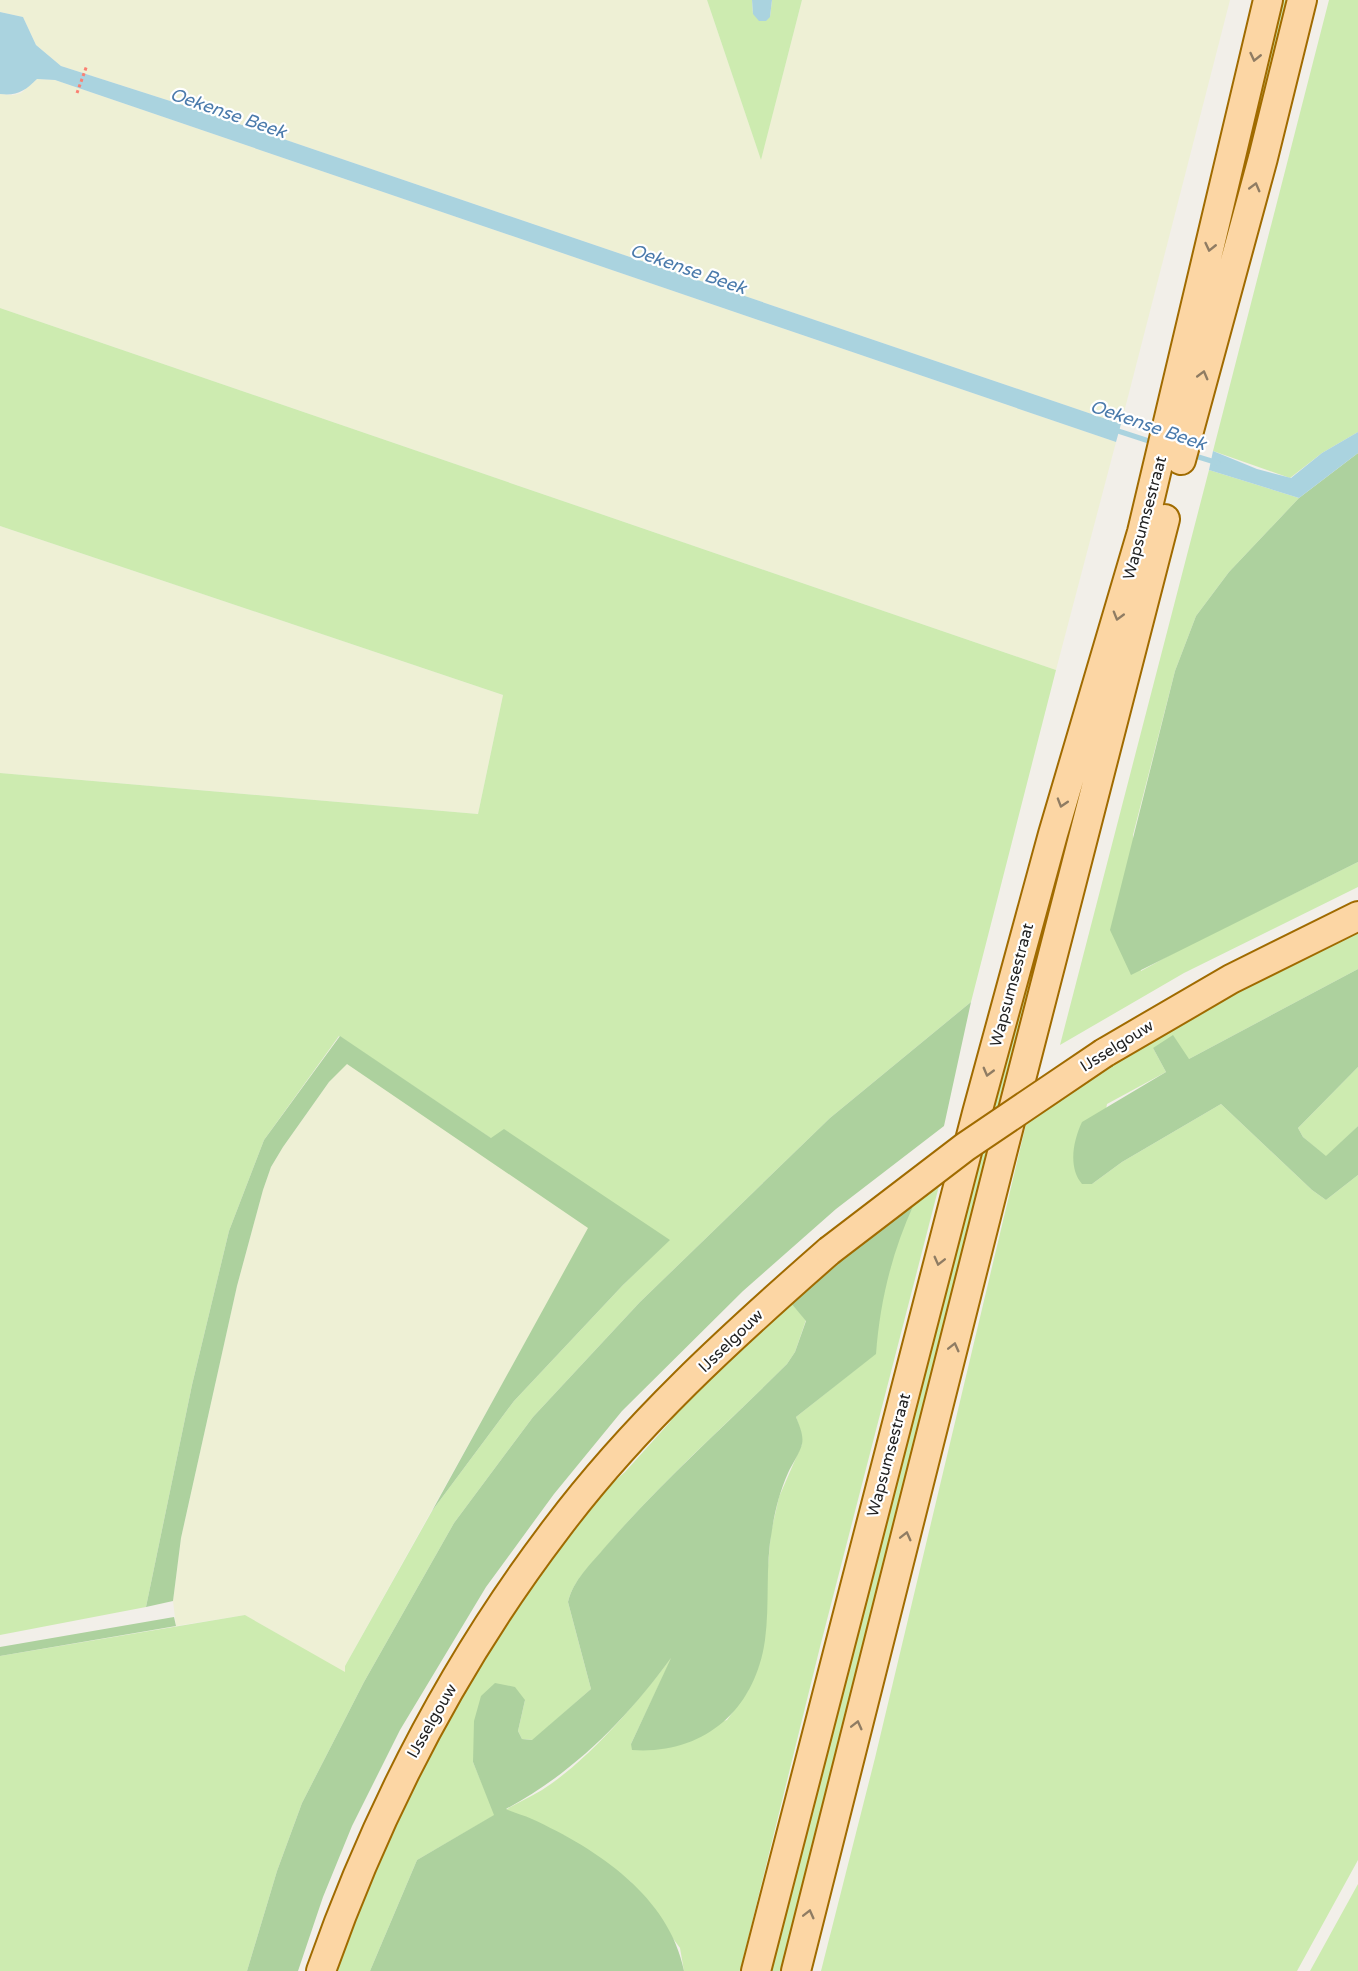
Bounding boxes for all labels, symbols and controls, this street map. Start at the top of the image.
one-way arrow [1249,52,1262,62]
water label: Oekense Beek [167,83,290,144]
one-way arrow [1248,182,1261,192]
water label: Oekense Beek [627,239,750,300]
one-way arrow [1205,242,1218,252]
one-way arrow [1196,370,1208,381]
water label: Oekense Beek [1087,395,1210,456]
street label: Wapsumsestraat [1119,454,1171,582]
one-way arrow [1113,610,1125,621]
one-way arrow [1057,797,1069,808]
street label: Wapsumsestraat [986,921,1038,1049]
street label: IJsselgouw [1077,1015,1158,1076]
one-way arrow [983,1066,995,1077]
one-way arrow [934,1256,947,1266]
street label: IJsselgouw [694,1305,768,1377]
one-way arrow [947,1342,959,1353]
street label: Wapsumsestraat [863,1391,915,1519]
one-way arrow [898,1531,911,1541]
street label: IJsselgouw [403,1680,461,1762]
one-way arrow [850,1720,863,1730]
one-way arrow [802,1909,815,1919]

